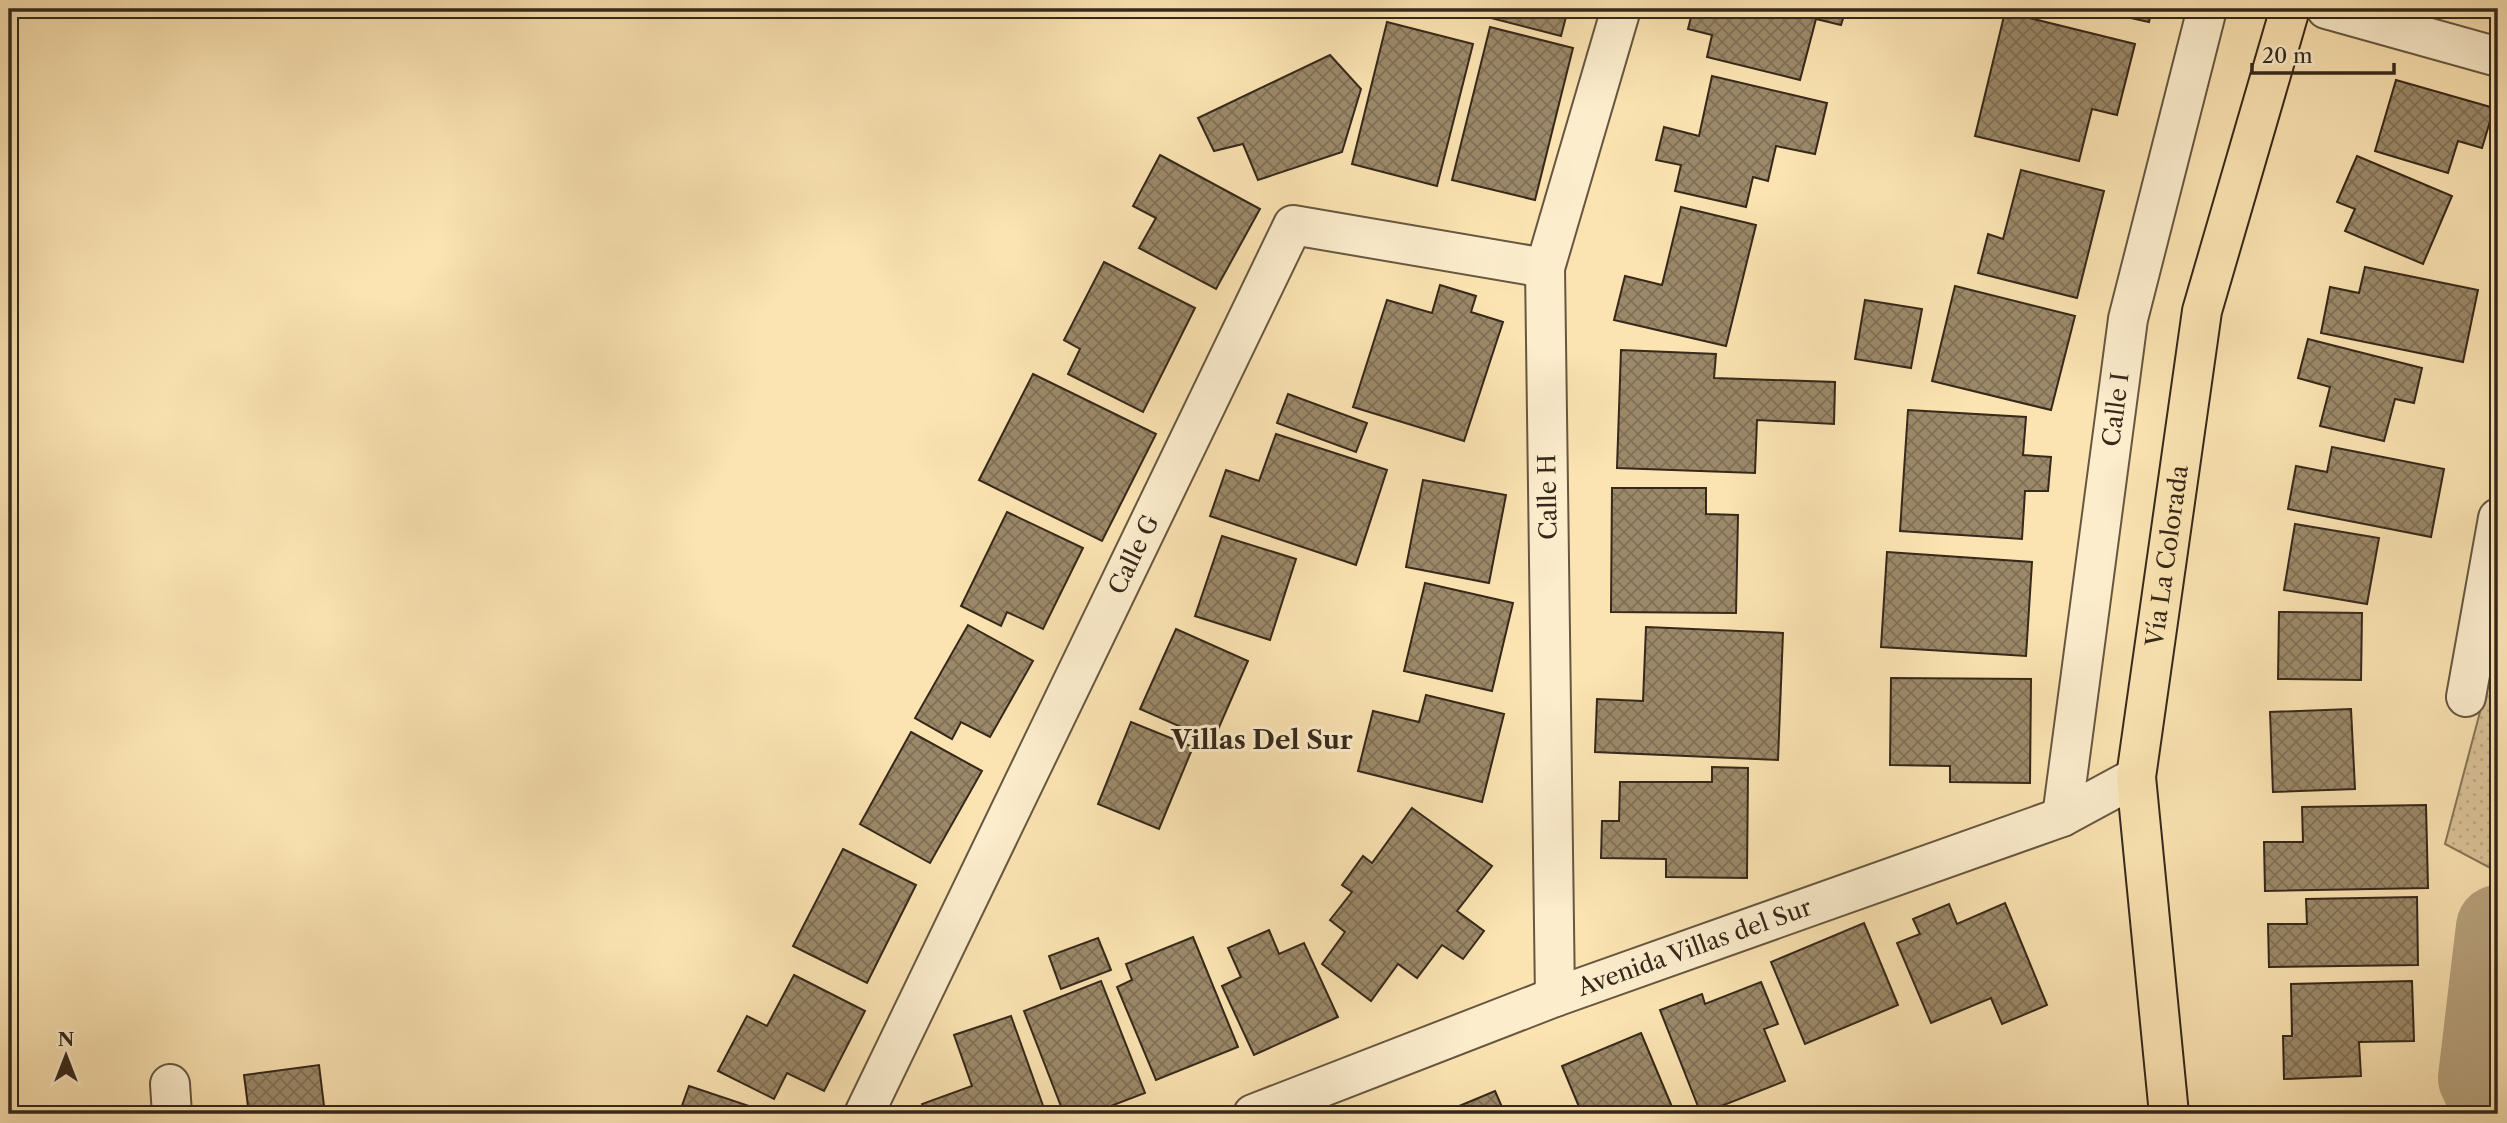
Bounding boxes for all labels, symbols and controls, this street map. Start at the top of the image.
scale bar [2252,32,2393,76]
text: 20 m [2262,43,2313,68]
street label: Calle I [2096,371,2135,448]
street label: Calle H [1532,454,1563,540]
street label: Vía La Colorada [2140,463,2194,649]
street label: Calle G [1102,510,1165,599]
district label: Villas Del Sur [1170,724,1353,756]
street label: Avenida Villas del Sur [1573,892,1815,1002]
north arrow [32,1021,102,1092]
text: N [58,1028,74,1051]

